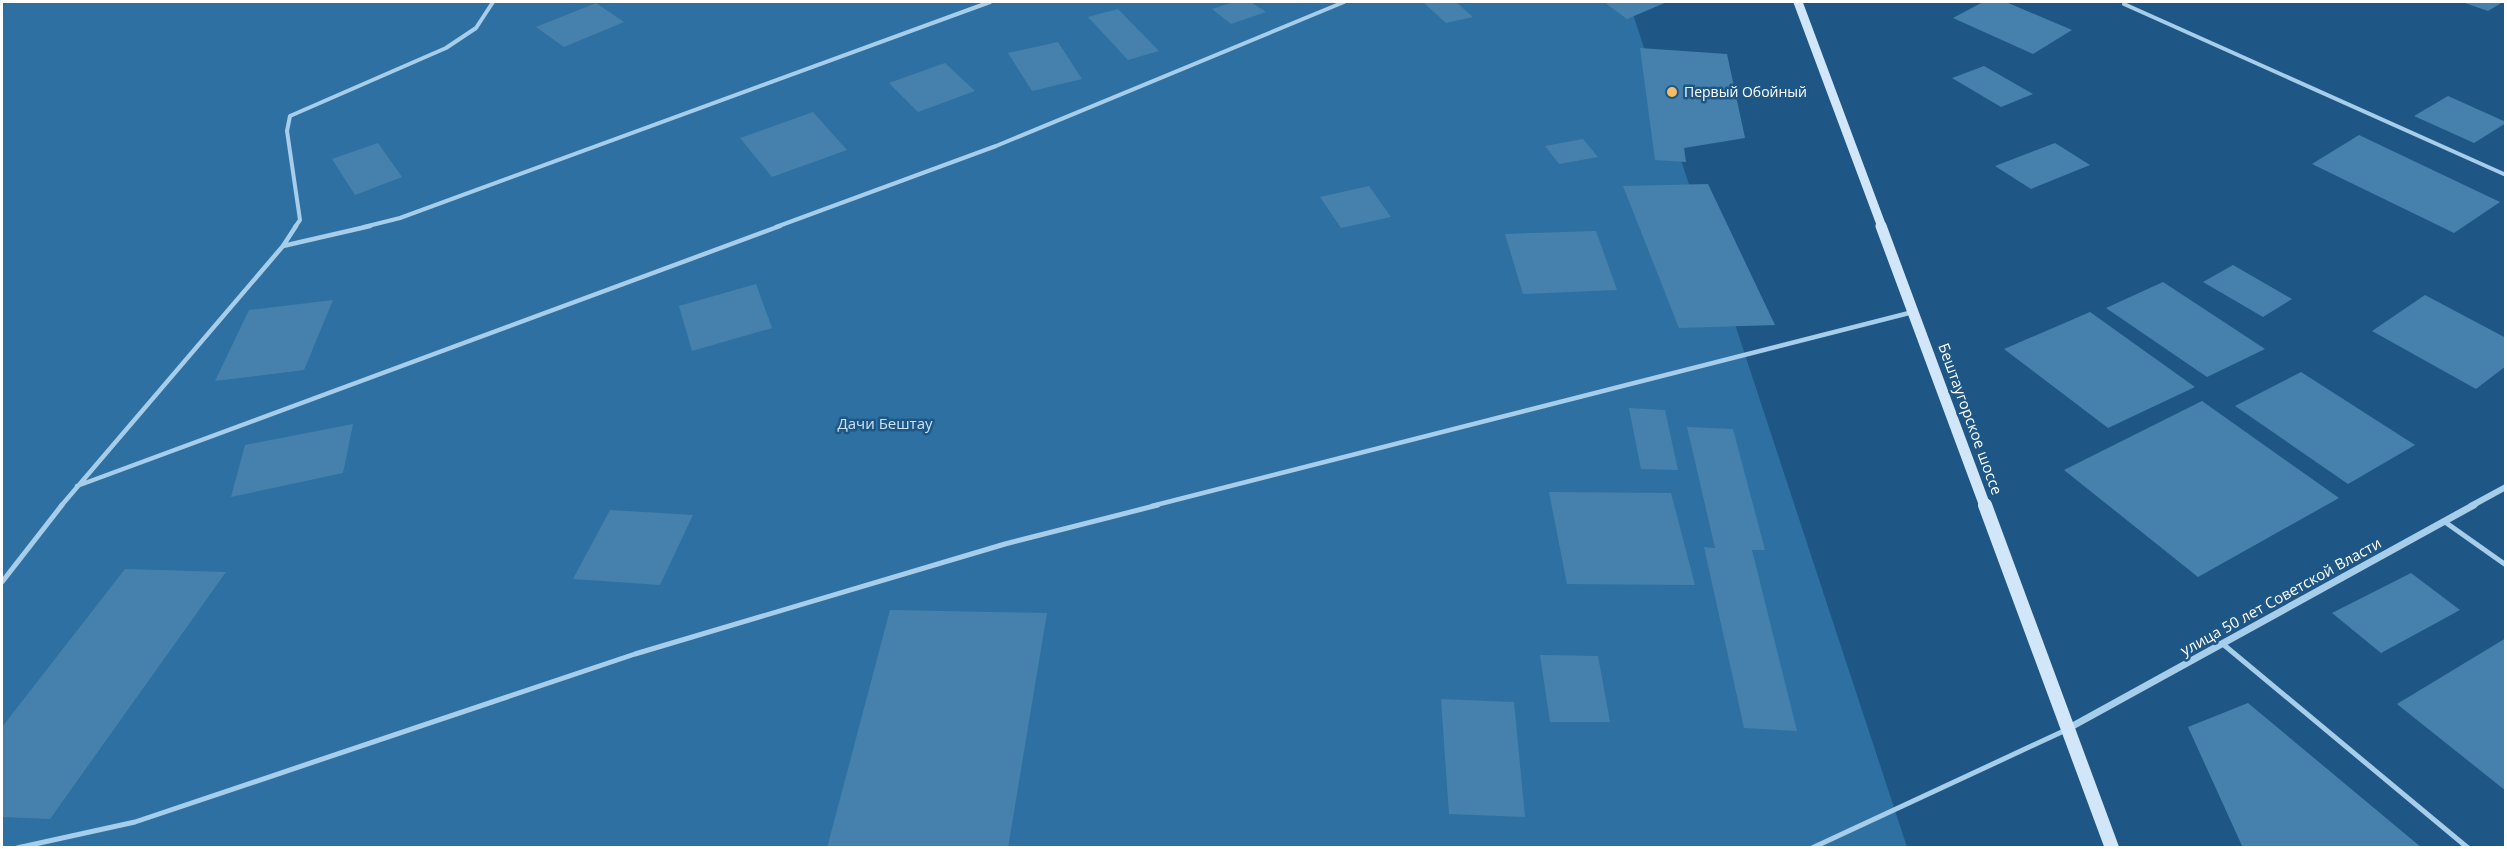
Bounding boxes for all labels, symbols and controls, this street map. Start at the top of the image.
place label: Первый Обойный [1684,82,1807,101]
marker: Первый Обойный [1665,85,1679,99]
street label: Бештаугорское шоссе [1934,340,2008,497]
park label: Дачи Бештау [838,413,933,433]
street label: улица 50 лет Советской Власти [2177,532,2384,660]

